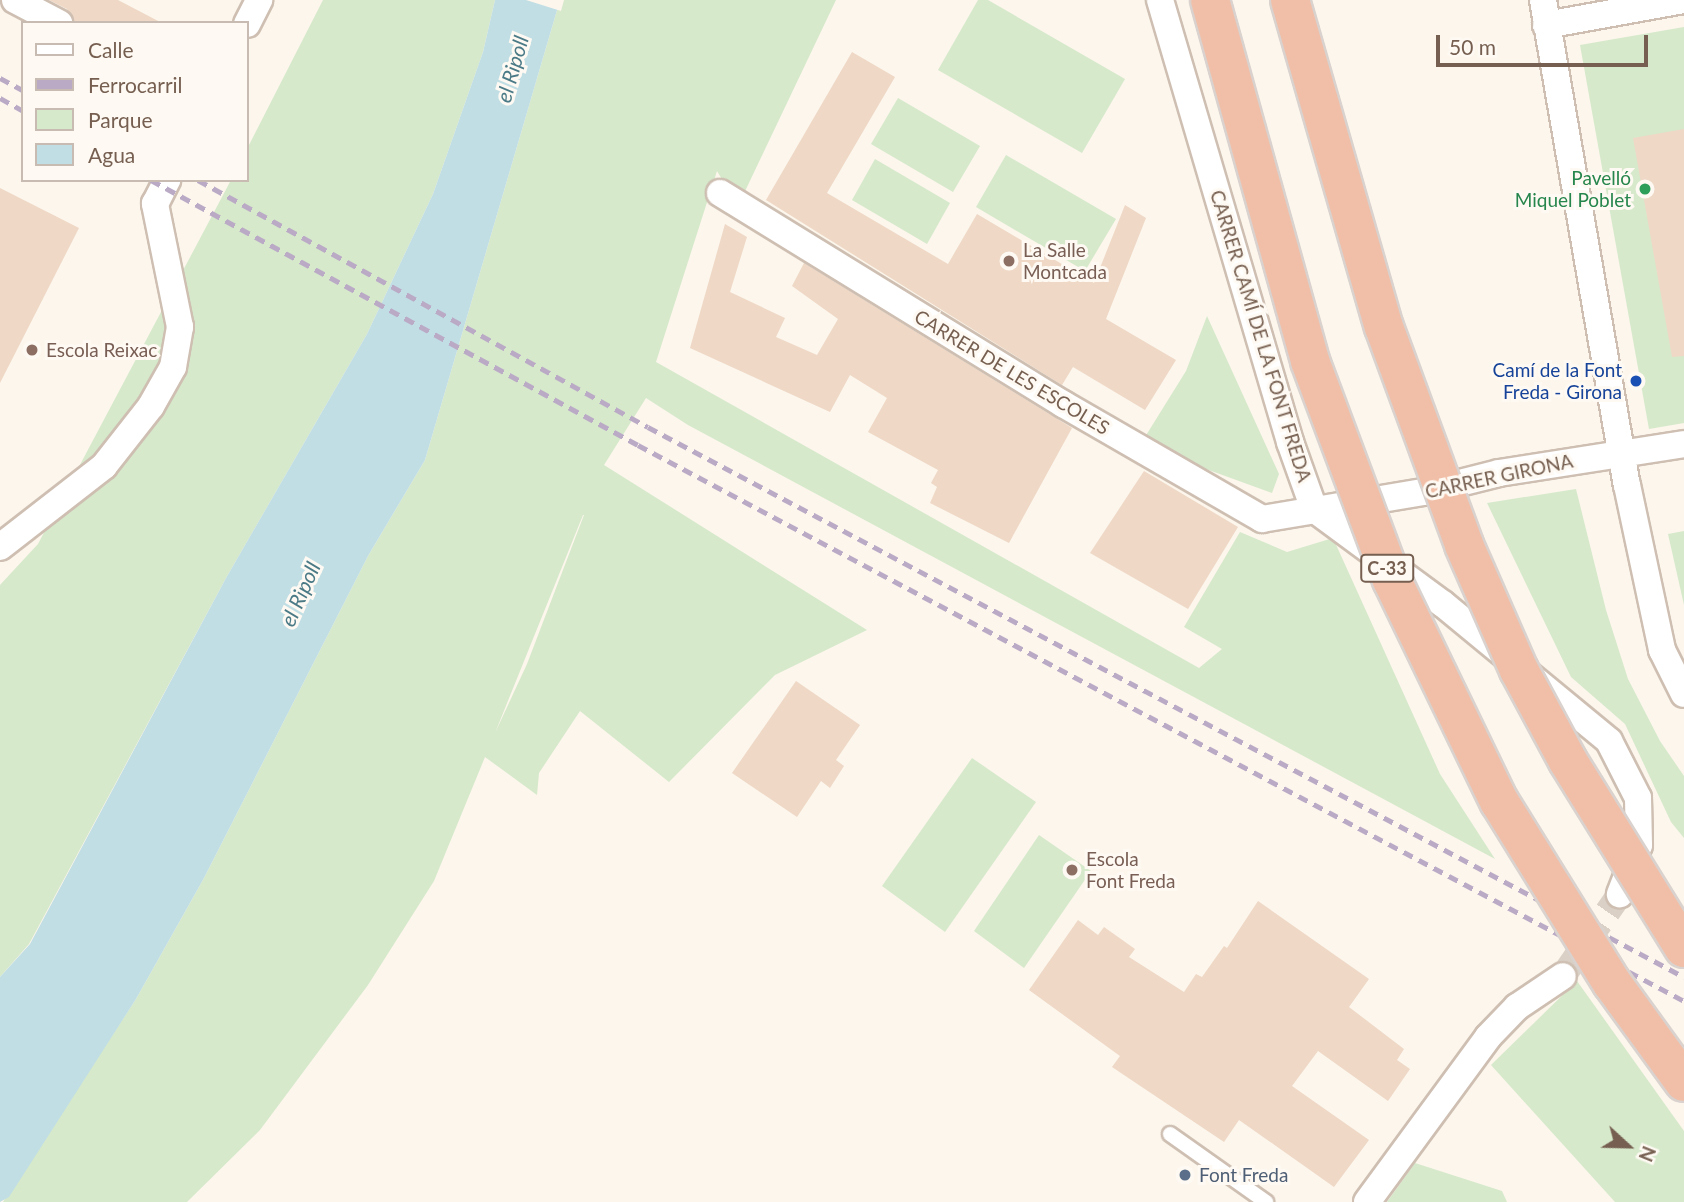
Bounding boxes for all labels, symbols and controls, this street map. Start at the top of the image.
legend [21,21,248,182]
scale bar [1439,21,1651,65]
water label: el Ripoll [491,33,533,105]
text: 50 m [1449,34,1496,59]
text: Calle [88,37,133,62]
text: Ferrocarril [88,72,183,97]
text: Parque [88,107,153,132]
text: Agua [88,142,135,167]
place label: Pavelló Miquel Poblet [1515,167,1631,211]
marker: Pavelló Miquel Poblet [1637,181,1653,197]
street label: CARRER CAMÍ DE LA FONT FREDA [1205,187,1317,485]
place label: La Salle Montcada [1023,239,1107,283]
marker: La Salle Montcada [1001,253,1017,269]
street label: CARRER DE LES ESCOLES [910,305,1114,439]
place label: Escola Reixac [46,339,157,361]
marker: Escola Reixac [24,342,40,358]
place label: Camí de la Font Freda - Girona [1493,359,1622,403]
marker: Camí de la Font Freda - Girona [1628,373,1644,389]
street label: CARRER GIRONA [1423,449,1575,503]
road number: C-33 [1359,554,1415,582]
water label: el Ripoll [275,558,325,630]
place label: Escola Font Freda [1086,848,1175,892]
marker: Escola Font Freda [1064,862,1080,878]
north arrow [1593,1111,1663,1181]
text: N [1635,1143,1661,1165]
place label: Font Freda [1199,1164,1288,1186]
marker: Font Freda [1177,1167,1193,1183]

